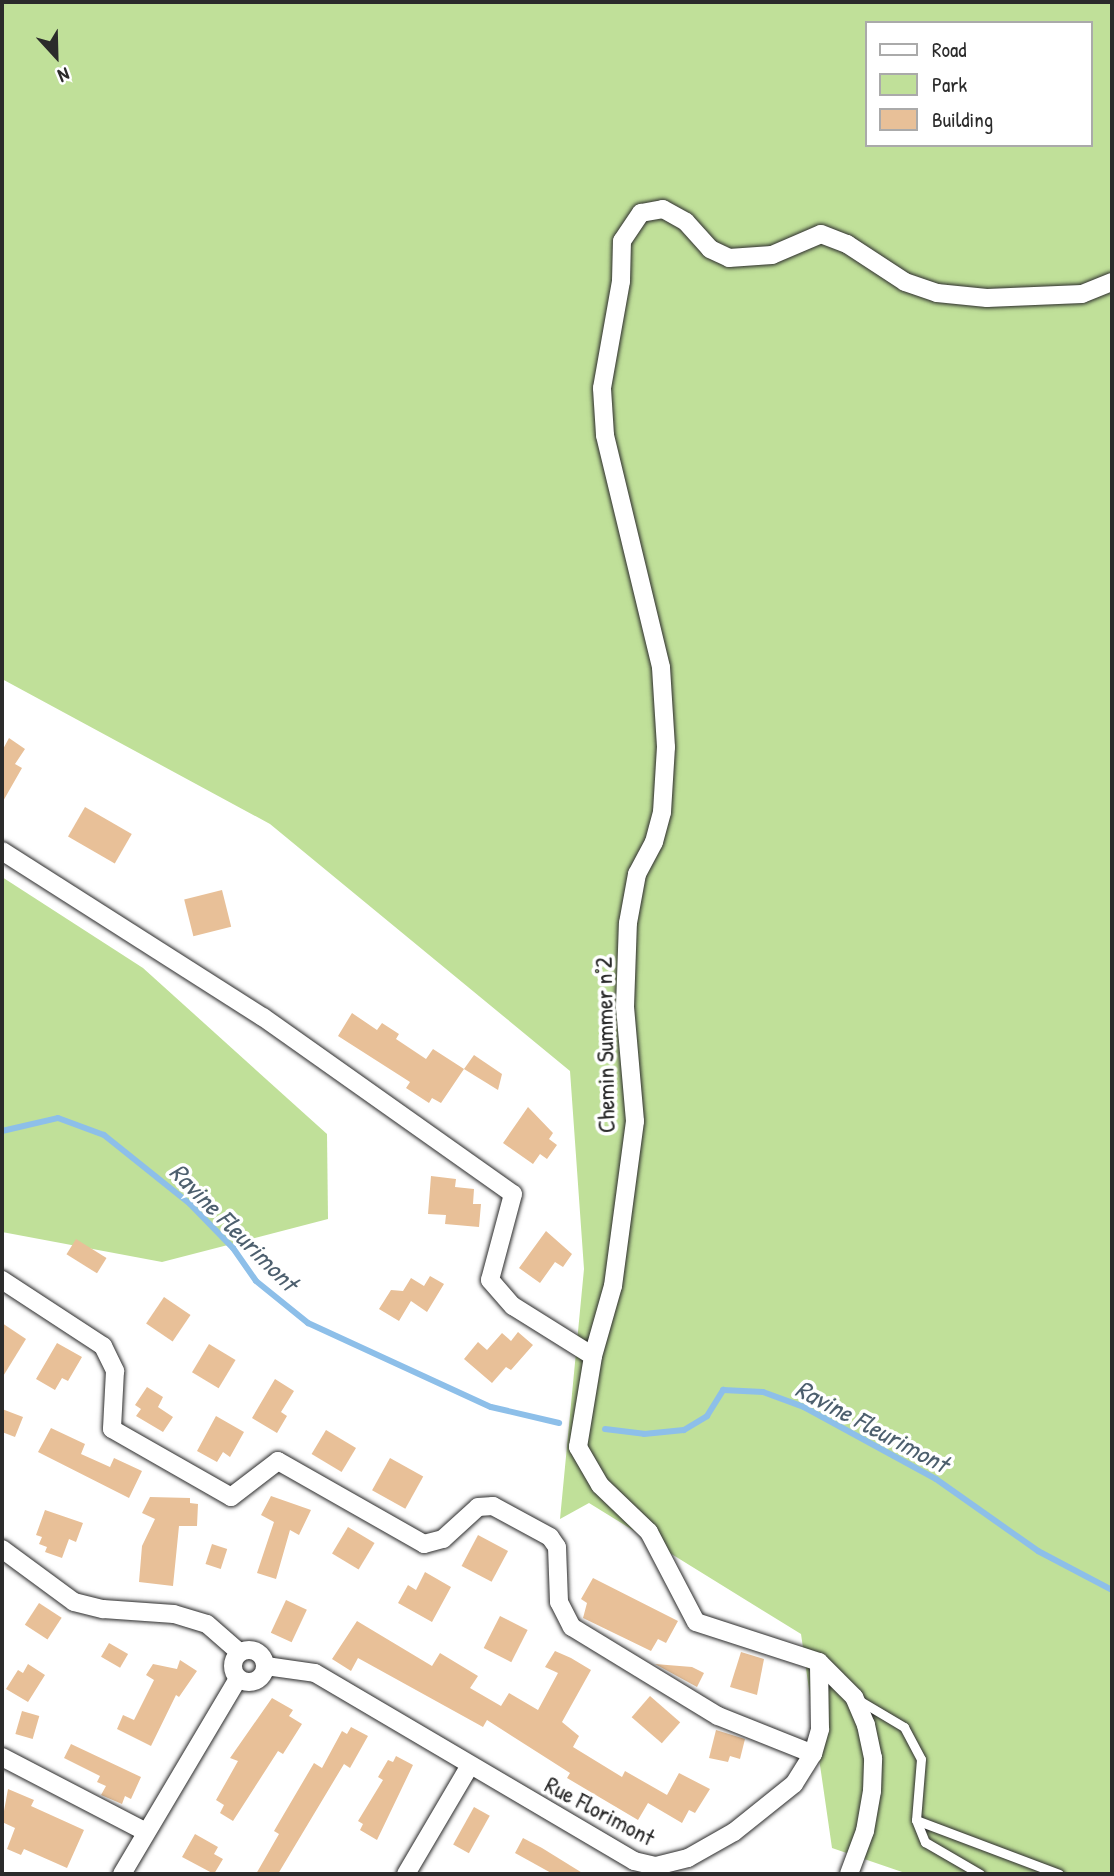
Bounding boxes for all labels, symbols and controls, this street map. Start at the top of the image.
north arrow [21,21,91,91]
legend [866,21,1093,147]
text: Road [932,35,966,64]
text: N [54,62,73,89]
text: Park [932,70,967,99]
text: Building [932,105,993,134]
street label: Chemin Summer n°2 [589,957,621,1133]
water label: Ravine Fleurimont [163,1156,305,1298]
water label: Ravine Fleurimont [790,1373,954,1479]
street label: Rue Florimont [540,1770,660,1852]

